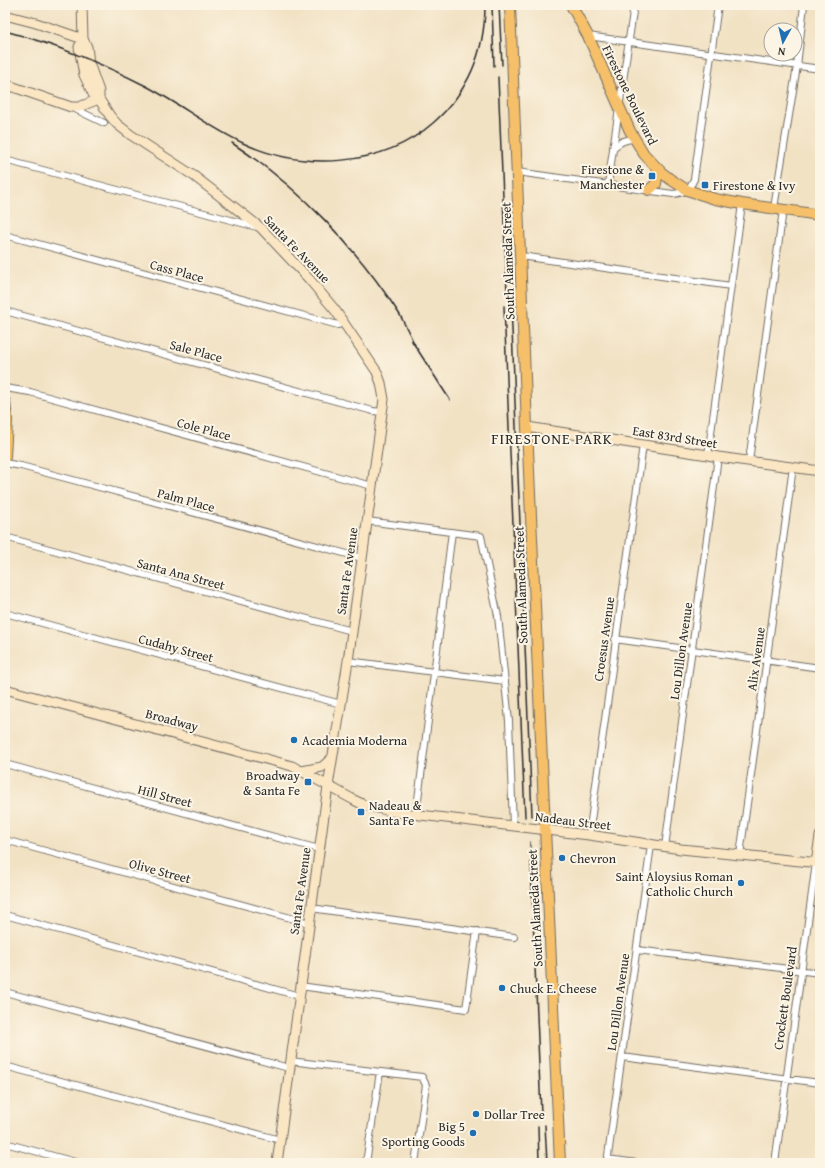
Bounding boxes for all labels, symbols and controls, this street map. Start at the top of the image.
north arrow [763,22,803,62]
street label: Firestone Boulevard [598,42,663,148]
text: N [776,43,786,60]
place label: Firestone & Manchester [580,160,645,194]
marker: Firestone & Manchester [647,171,657,181]
place label: Firestone & Ivy [713,176,796,195]
marker: Firestone & Ivy [700,180,710,190]
street label: South Alameda Street [496,201,520,320]
street label: Santa Fe Avenue [260,211,334,287]
street label: Cass Place [148,255,206,287]
street label: Sale Place [168,335,224,367]
street label: Cole Place [175,413,233,445]
street label: East 83rd Street [631,421,719,453]
district label: FIRESTONE PARK [491,428,613,449]
street label: Palm Place [155,483,217,517]
street label: South Alameda Street [509,525,533,644]
street label: Santa Fe Avenue [331,526,363,616]
street label: Santa Ana Street [135,553,228,595]
street label: Croesus Avenue [589,596,619,682]
street label: Lou Dillon Avenue [665,601,697,701]
street label: Alix Avenue [742,626,770,692]
street label: Cudahy Street [136,629,216,667]
street label: Broadway [144,704,201,736]
place label: Academia Moderna [302,731,408,750]
marker: Academia Moderna [289,735,299,745]
place label: Broadway & Santa Fe [243,766,301,800]
marker: Broadway & Santa Fe [303,777,313,787]
street label: Hill Street [136,780,195,812]
place label: Nadeau & Santa Fe [369,796,422,830]
marker: Nadeau & Santa Fe [356,807,366,817]
street label: Nadeau Street [534,807,613,835]
street label: Santa Fe Avenue [284,846,316,936]
street label: South Alameda Street [522,848,548,967]
place label: Chevron [570,849,617,868]
marker: Chevron [557,853,567,863]
street label: Olive Street [127,854,193,888]
place label: Saint Aloysius Roman Catholic Church [615,867,734,901]
marker: Saint Aloysius Roman Catholic Church [736,878,746,888]
street label: Crockett Boulevard [768,945,802,1051]
street label: Lou Dillon Avenue [602,952,634,1052]
place label: Chuck E. Cheese [510,979,597,998]
marker: Chuck E. Cheese [497,983,507,993]
place label: Dollar Tree [484,1105,545,1124]
marker: Dollar Tree [471,1109,481,1119]
place label: Big 5 Sporting Goods [382,1117,465,1151]
marker: Big 5 Sporting Goods [468,1128,478,1138]

